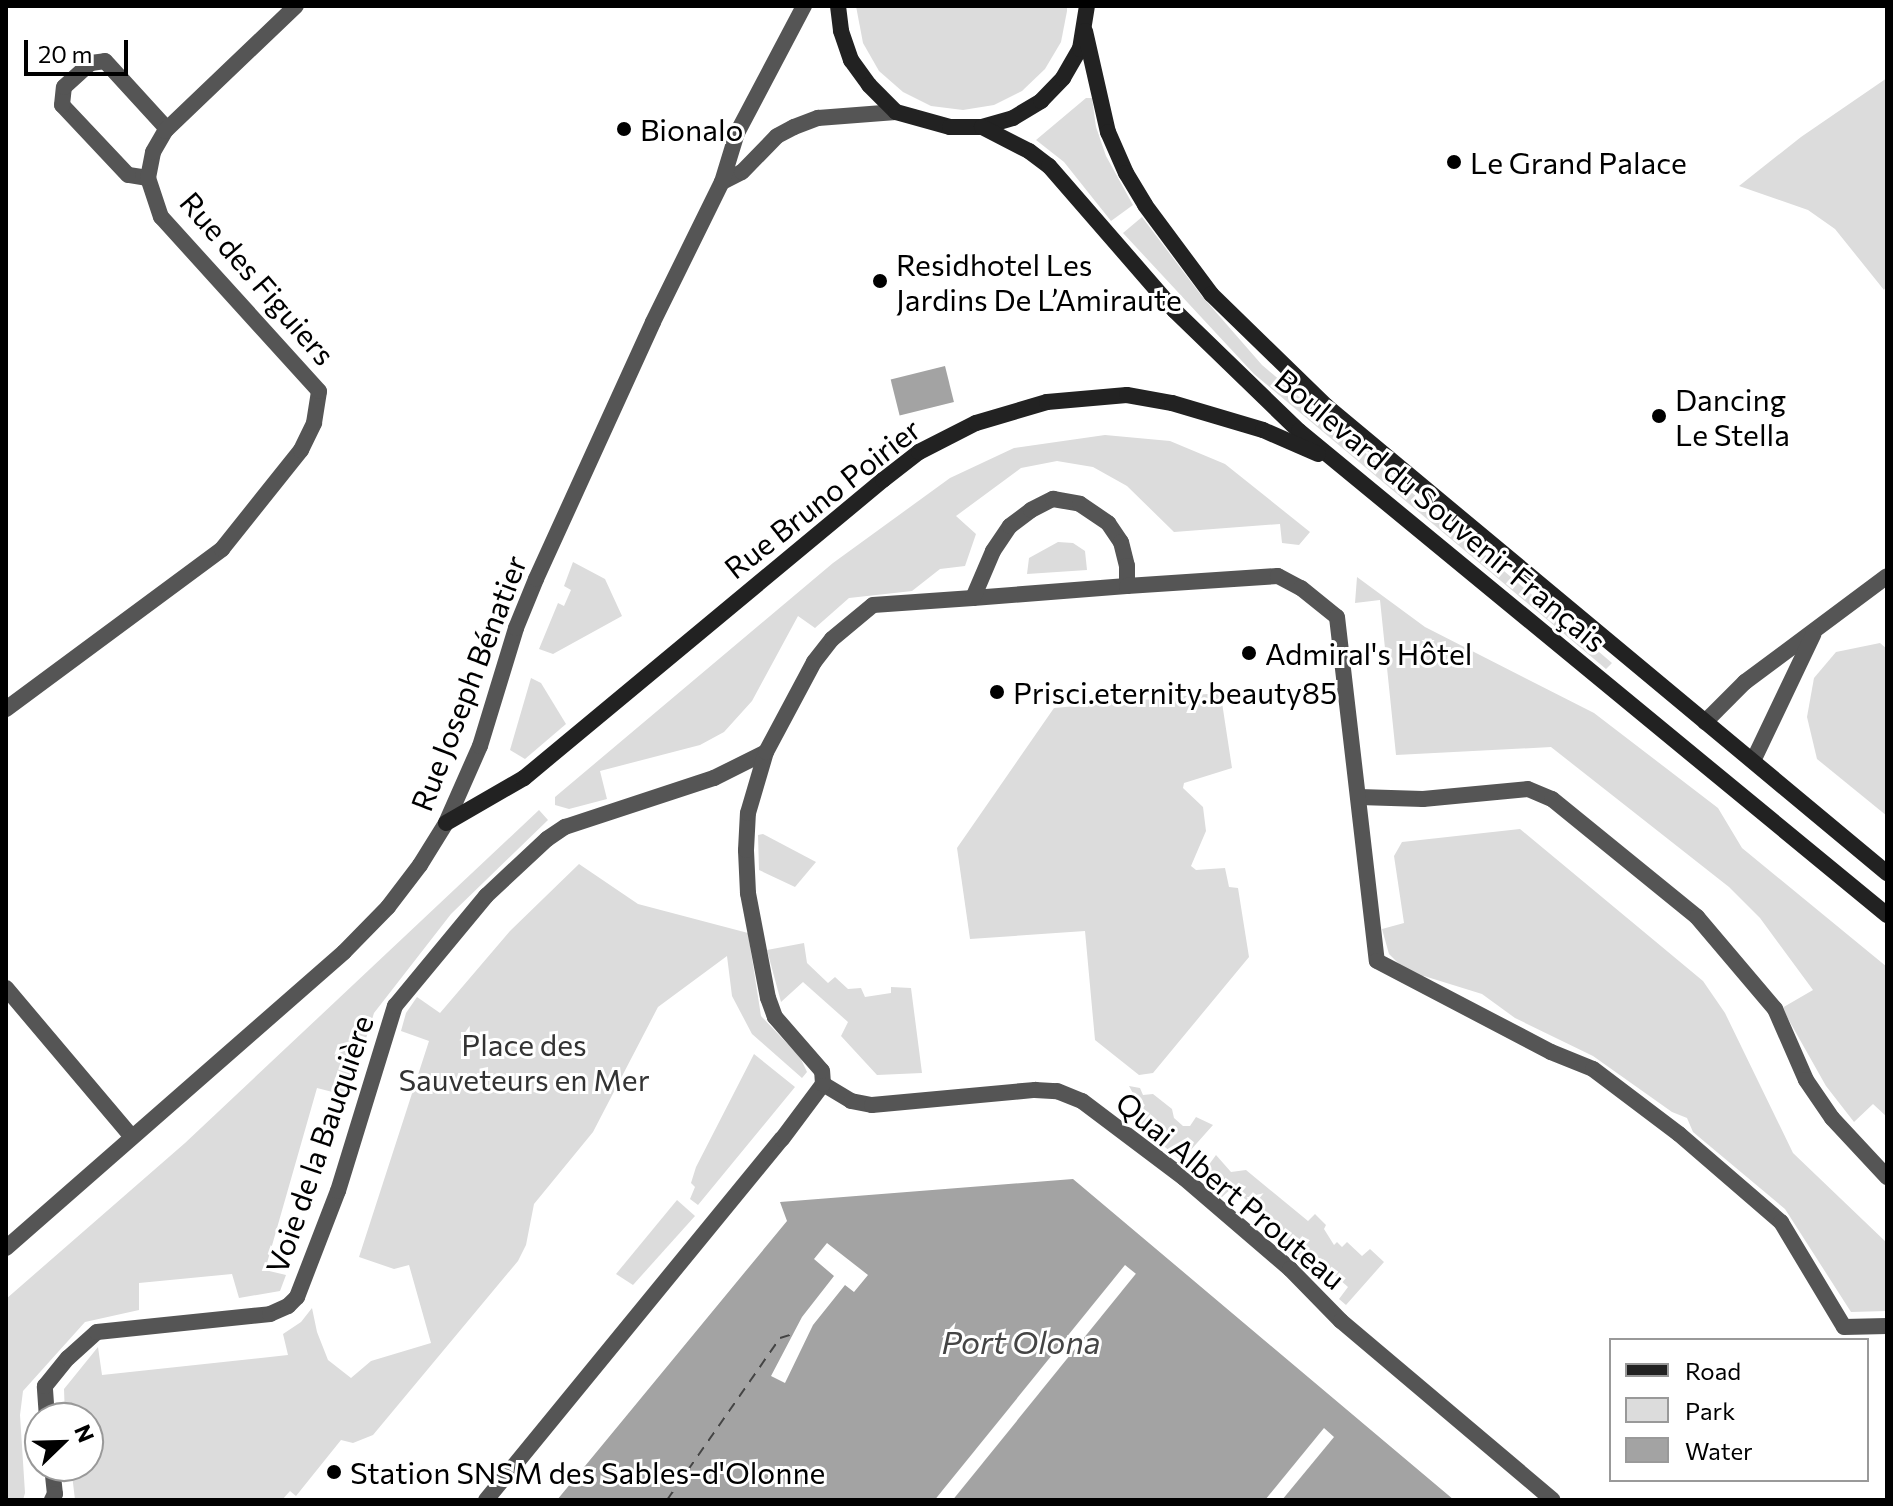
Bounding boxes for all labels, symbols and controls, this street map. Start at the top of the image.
scale bar [28,24,132,74]
text: 20 m [38,39,92,68]
place label: Bionalo [640,111,743,147]
marker: Bionalo [615,120,633,138]
place label: Le Grand Palace [1470,144,1687,180]
marker: Le Grand Palace [1445,153,1463,171]
street label: Rue des Figuiers [173,184,343,372]
place label: Residhotel Les Jardins De L’Amiraute [896,246,1182,316]
marker: Residhotel Les Jardins De L’Amiraute [871,272,889,290]
street label: Boulevard du Souvenir Français [1268,361,1614,659]
place label: Dancing Le Stella [1675,381,1790,452]
marker: Dancing Le Stella [1650,407,1668,425]
street label: Rue Bruno Poirier [717,410,927,586]
street label: Rue Joseph Bénatier [403,550,533,816]
place label: Admiral's Hôtel [1265,635,1472,671]
marker: Admiral's Hôtel [1240,644,1258,662]
place label: Prisci.eternity.beauty85 [1013,674,1337,710]
marker: Prisci.eternity.beauty85 [988,683,1006,701]
street label: Voie de la Bauquière [258,1010,380,1278]
park label: Place des Sauveteurs en Mer [398,1026,650,1096]
street label: Quai Albert Prouteau [1109,1084,1353,1296]
water label: Port Olona [941,1322,1101,1360]
legend [1609,1338,1869,1482]
text: Road [1685,1356,1741,1385]
text: Park [1685,1396,1735,1425]
north arrow [24,1402,104,1482]
text: N [69,1420,100,1446]
text: Water [1685,1436,1753,1465]
place label: Station SNSM des Sables-d'Olonne [350,1454,825,1490]
marker: Station SNSM des Sables-d'Olonne [325,1463,343,1481]

